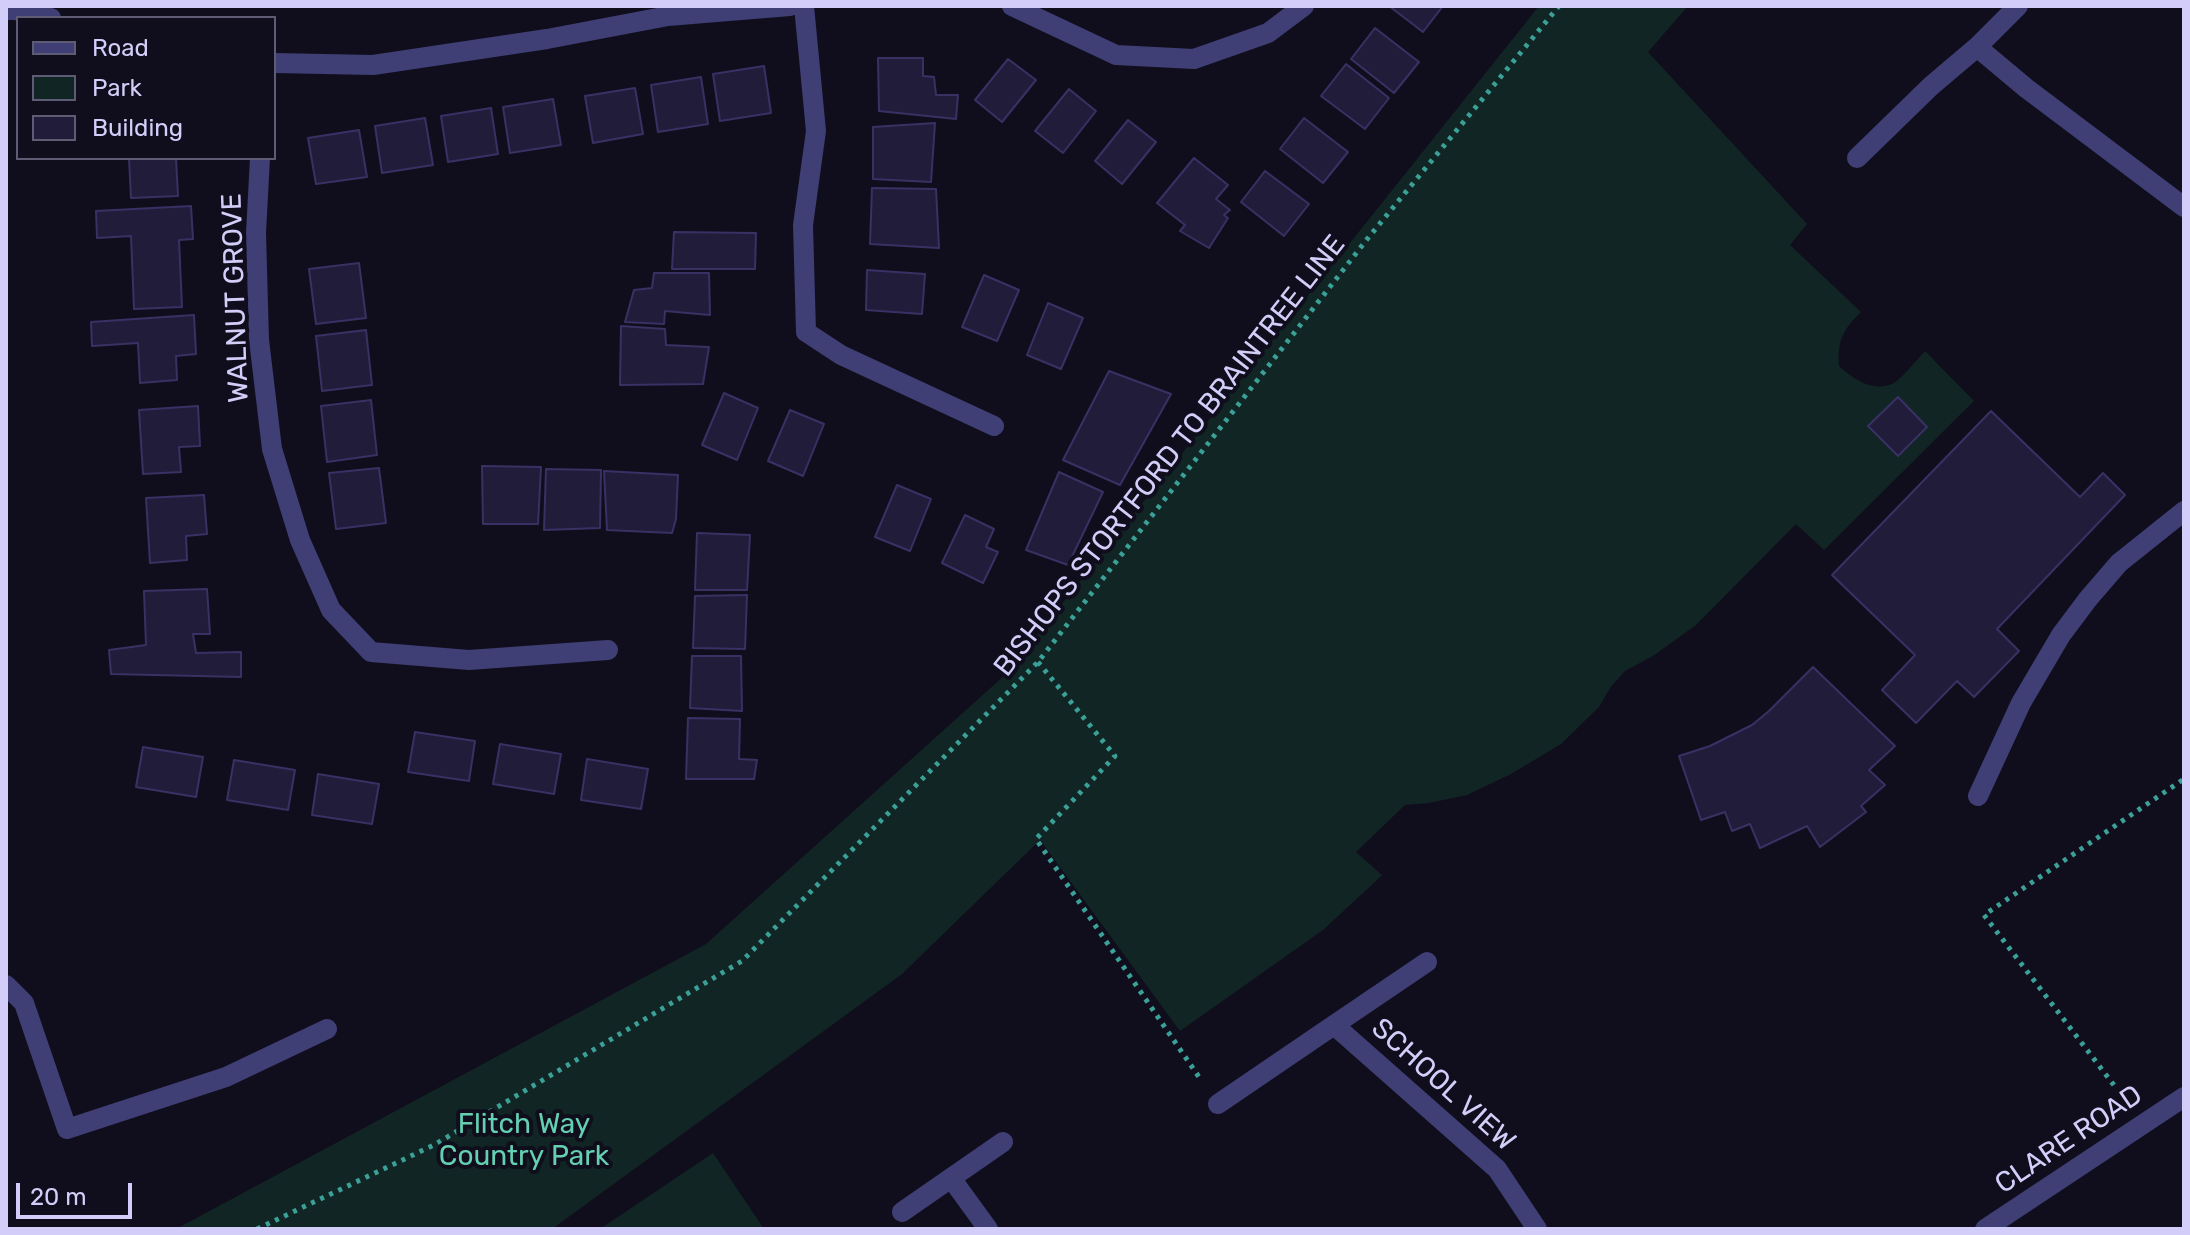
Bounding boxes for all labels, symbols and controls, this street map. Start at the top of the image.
legend [16,16,276,160]
text: Road [92,34,149,62]
text: Park [92,74,142,102]
text: Building [92,114,183,142]
street label: WALNUT GROVE [216,193,256,403]
street label: BISHOPS STORTFORD TO BRAINTREE LINE [987,229,1353,683]
street label: SCHOOL VIEW [1364,1012,1522,1158]
street label: CLARE ROAD [1989,1078,2149,1202]
park label: Flitch Way Country Park [439,1108,609,1174]
scale bar [20,1167,136,1217]
text: 20 m [30,1183,87,1211]

